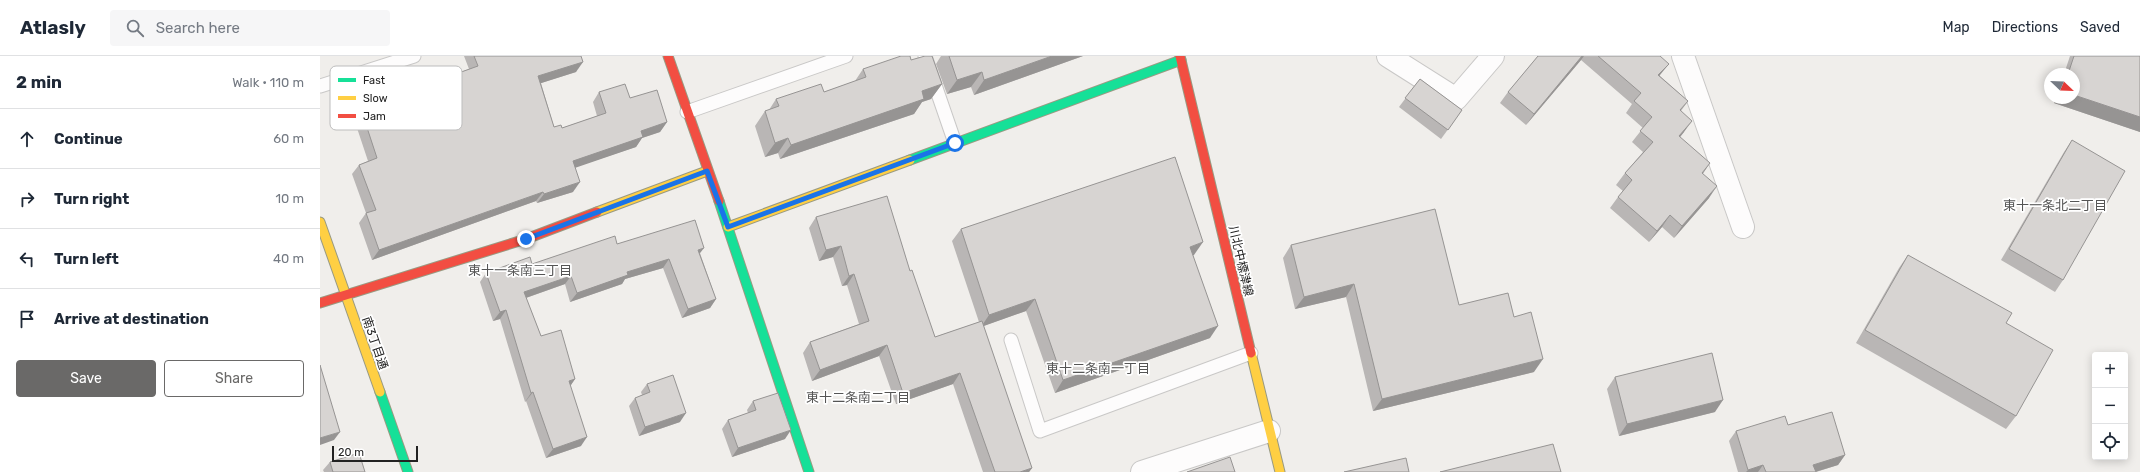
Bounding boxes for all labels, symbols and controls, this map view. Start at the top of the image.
search box [110,10,390,46]
text: Atlasly [20,16,86,39]
icon: search [124,17,146,39]
text: Search here [156,19,240,37]
text: Map [1943,19,1970,36]
text: Directions [1992,19,2058,36]
text: Saved [2080,19,2120,36]
legend [330,66,462,130]
north arrow [2044,68,2080,104]
text: 2 min [16,72,62,92]
text: Fast [363,74,386,87]
text: Walk · 110 m [232,75,304,90]
text: Slow [363,92,388,105]
text: Jam [363,110,386,123]
icon: ahead [16,128,38,150]
text: Continue [54,130,123,148]
text: 60 m [273,131,304,146]
route start [946,134,964,152]
icon: right [16,188,38,210]
text: Turn right [54,190,129,208]
text: 10 m [275,191,304,206]
district label: 東十一条北二丁目 [2003,198,2107,213]
street label: 川北中標津線 [1226,224,1256,298]
route end [517,230,535,248]
icon: left [16,248,38,270]
text: Turn left [54,250,119,268]
text: 40 m [273,251,304,266]
district label: 東十一条南三丁目 [468,263,572,278]
icon: arrive [16,308,38,330]
text: Arrive at destination [54,310,209,328]
street label: 南3丁目通 [359,315,391,371]
map controls [2092,352,2128,460]
button: + [2092,352,2128,388]
button: Save [16,360,156,397]
button: Share [164,360,304,397]
district label: 東十二条南一丁目 [1046,361,1150,376]
button: − [2092,388,2128,424]
district label: 東十二条南二丁目 [806,390,910,405]
button: locate [2092,424,2128,460]
scale bar [332,444,418,463]
text: 20 m [338,446,364,459]

